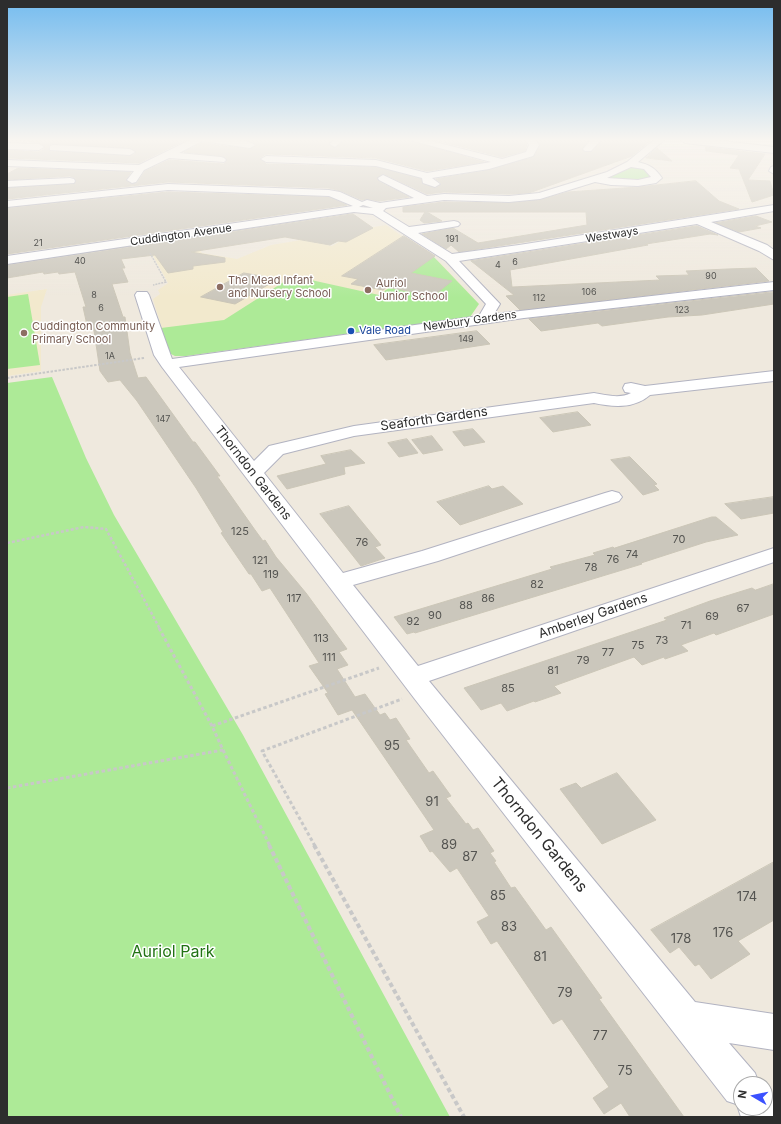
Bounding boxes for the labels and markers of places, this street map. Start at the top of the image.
place label: The Mead Infant and Nursery School [228,274,331,300]
place label: Auriol Junior School [376,277,447,303]
marker: The Mead Infant and Nursery School [215,282,225,292]
marker: Auriol Junior School [363,285,373,295]
place label: Cuddington Community Primary School [32,320,155,346]
place label: Vale Road [359,324,411,338]
marker: Vale Road [346,326,356,336]
marker: Cuddington Community Primary School [19,328,29,338]

